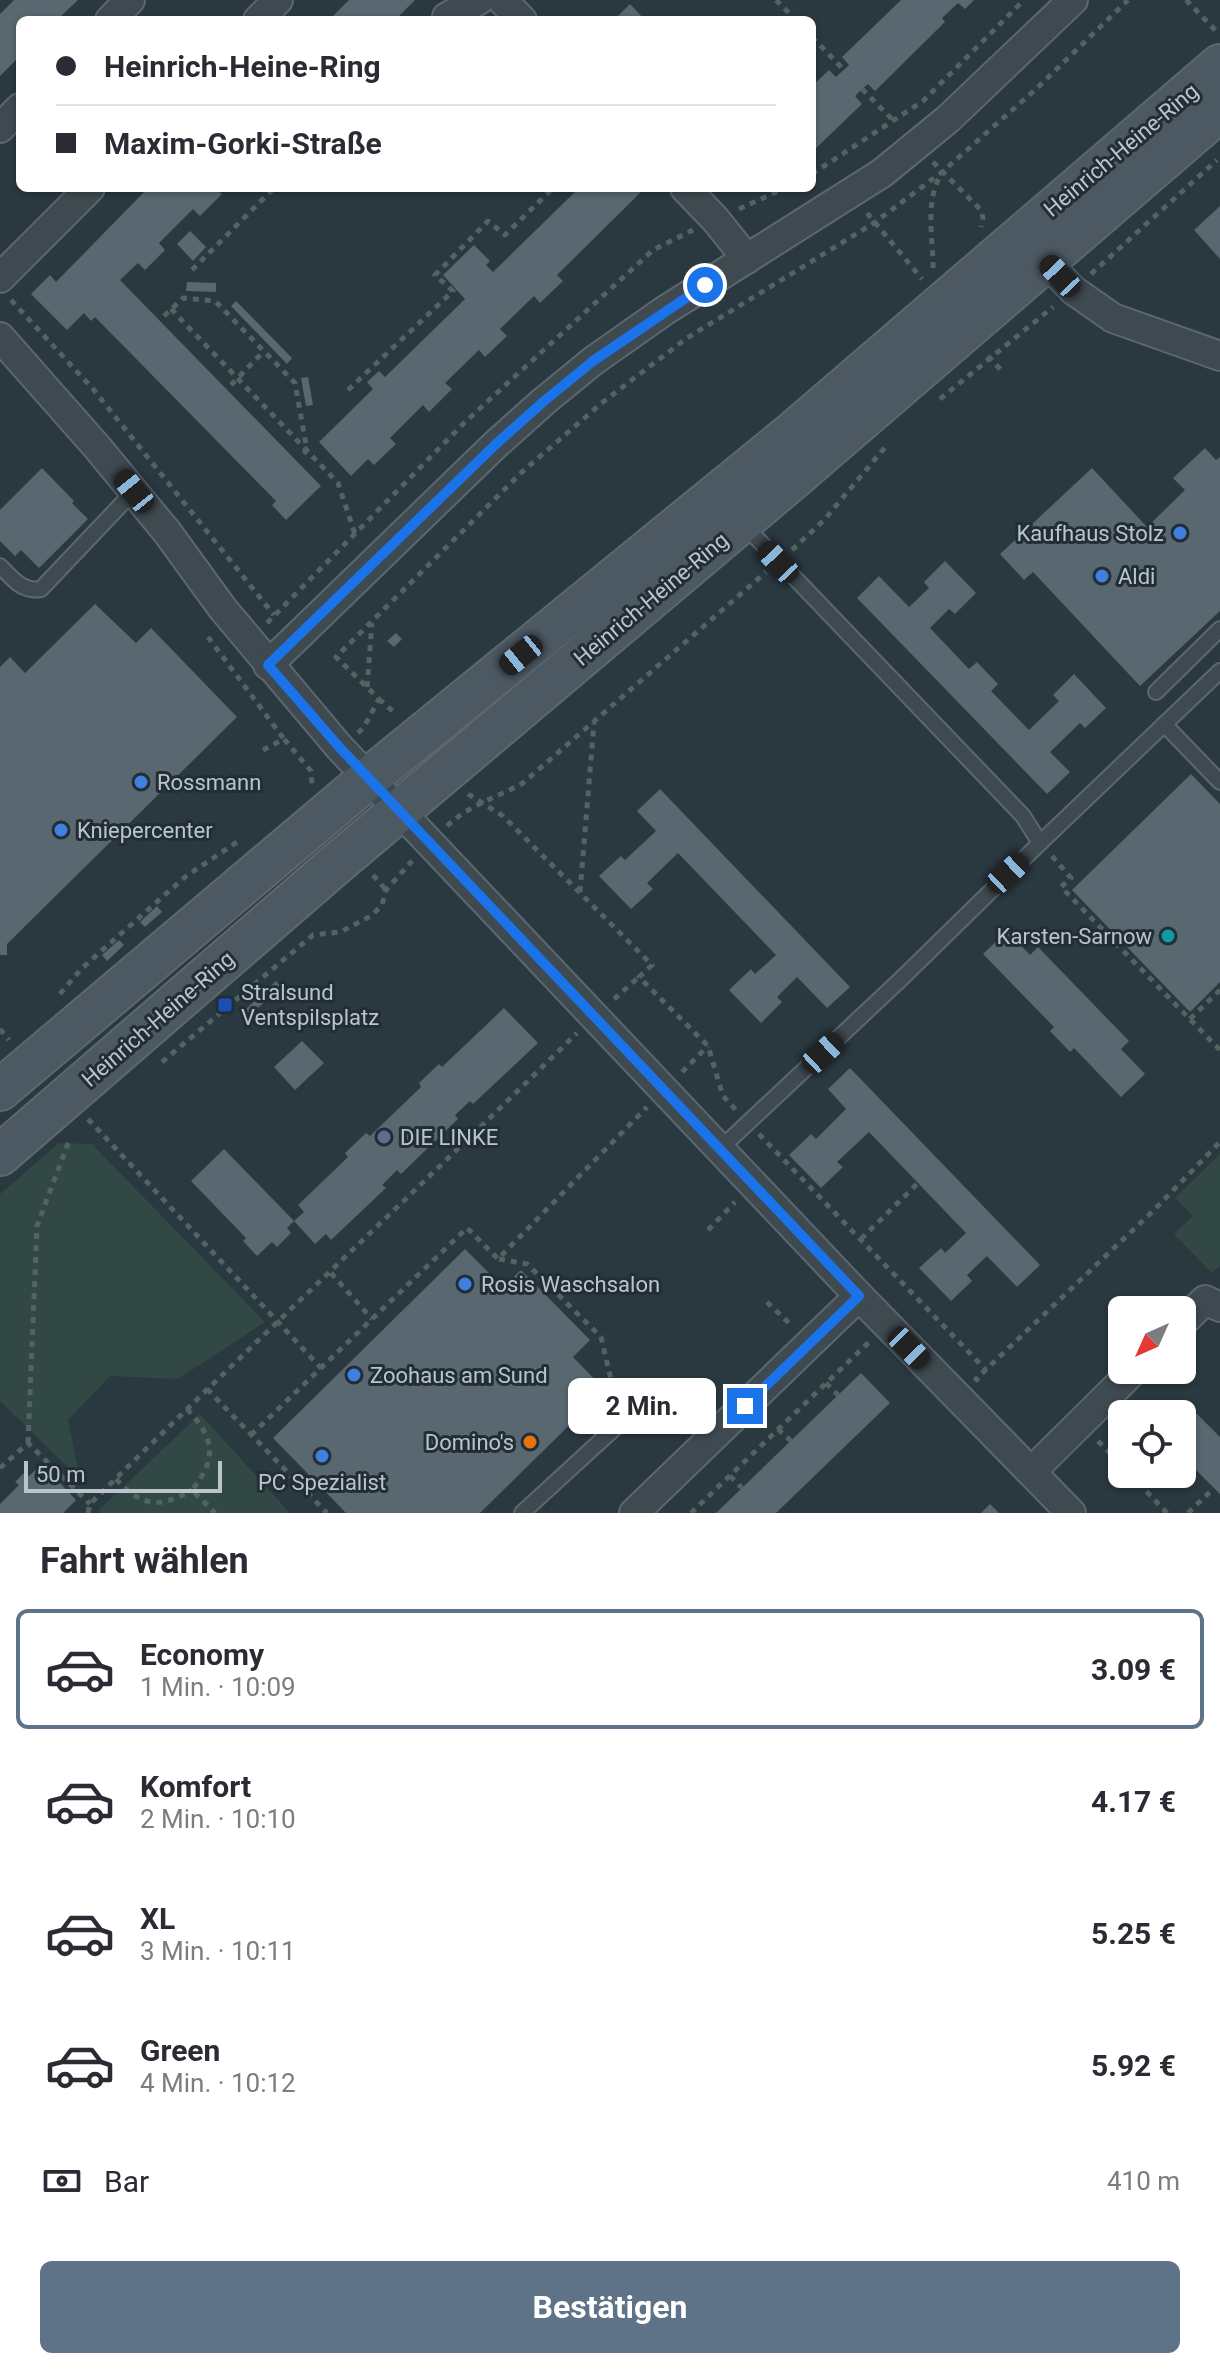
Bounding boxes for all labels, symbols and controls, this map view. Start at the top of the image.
text: Heinrich-Heine-Ring [104,49,381,84]
street label: Heinrich-Heine-Ring [1039,78,1203,222]
text: Maxim-Gorki-Straße [104,126,382,161]
car [1035,250,1085,302]
route start [687,267,723,303]
car [110,465,158,517]
place label: Kaufhaus Stolz [1017,521,1164,546]
marker: Kaufhaus Stolz [1171,524,1189,542]
street label: Heinrich-Heine-Ring [569,527,733,671]
car [753,536,803,588]
place label: Aldi [1118,564,1155,589]
marker: Aldi [1093,567,1111,585]
car [495,631,547,679]
place label: Rossmann [157,770,261,795]
marker: Rossmann [132,773,150,791]
place label: Kniepercenter [77,818,213,843]
marker: Kniepercenter [52,821,70,839]
car [982,848,1034,898]
place label: Karsten-Sarnow [997,924,1152,949]
marker: Karsten-Sarnow [1159,927,1177,945]
street label: Heinrich-Heine-Ring [77,946,239,1092]
place label: Stralsund Ventspilsplatz [241,980,379,1030]
marker: Stralsund Ventspilsplatz [216,996,234,1014]
car [797,1028,849,1078]
place label: DIE LINKE [400,1125,498,1150]
marker: DIE LINKE [375,1128,393,1146]
place label: Rosis Waschsalon [481,1272,660,1297]
marker: Rosis Waschsalon [456,1275,474,1293]
north arrow [1108,1296,1196,1384]
map controls [1108,1296,1196,1488]
car [884,1322,934,1374]
place label: Zoohaus am Sund [370,1363,548,1388]
marker: Zoohaus am Sund [345,1366,363,1384]
callout: 2 Min. [569,1378,717,1434]
route end [727,1388,763,1424]
text: 2 Min. [605,1391,679,1421]
button: locate [1108,1400,1196,1488]
place label: Domino's [425,1430,514,1455]
marker: Domino's [521,1433,539,1451]
marker: PC Spezialist [313,1447,331,1465]
scale bar [24,1457,222,1493]
text: 50 m [36,1462,85,1487]
place label: PC Spezialist [258,1470,386,1495]
text: Fahrt wählen [40,1540,249,1582]
icon: car [44,1633,116,1705]
text: Economy [140,1637,264,1672]
text: 3.09 € [1091,1652,1176,1687]
text: 1 Min. · 10:09 [140,1672,296,1702]
icon: car [44,1765,116,1837]
text: Komfort [140,1769,251,1804]
text: 4.17 € [1091,1784,1176,1819]
text: 2 Min. · 10:10 [140,1804,296,1834]
icon: car [44,1897,116,1969]
text: XL [140,1901,175,1936]
text: 5.25 € [1091,1916,1176,1951]
text: 3 Min. · 10:11 [140,1936,296,1966]
icon: car [44,2029,116,2101]
text: Green [140,2033,220,2068]
text: 5.92 € [1091,2048,1176,2083]
text: 4 Min. · 10:12 [140,2068,296,2098]
icon: cash [40,2159,84,2203]
text: Bar [104,2164,149,2199]
text: 410 m [1107,2166,1180,2196]
button: Bestätigen [40,2261,1180,2353]

